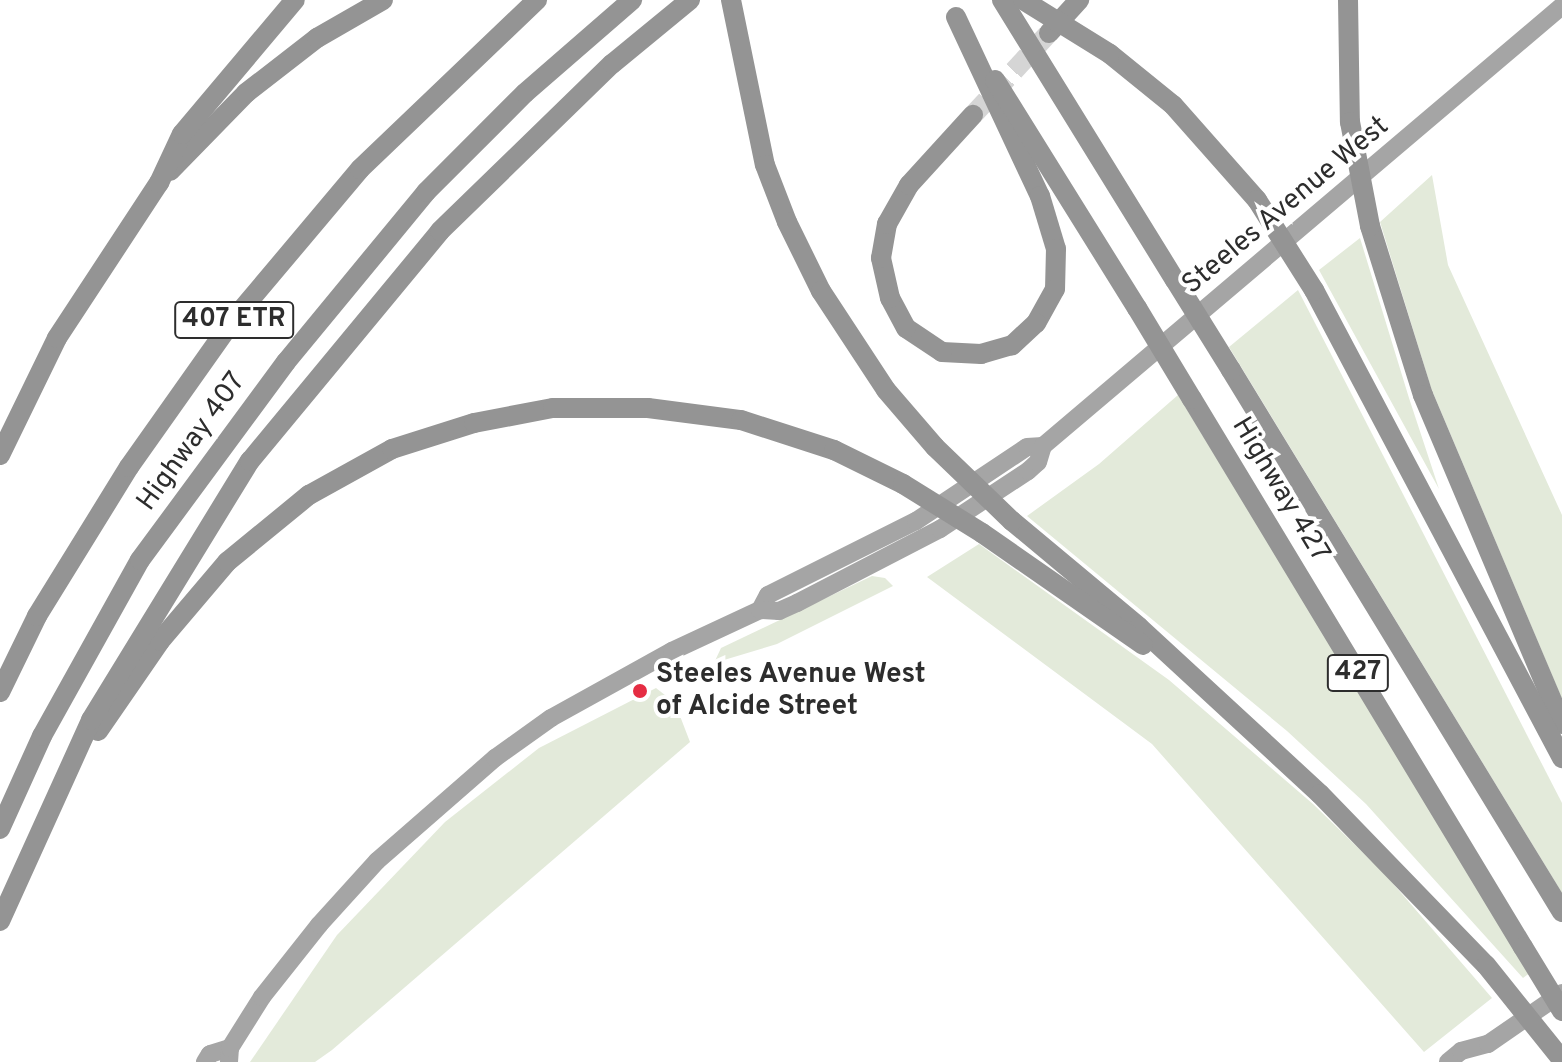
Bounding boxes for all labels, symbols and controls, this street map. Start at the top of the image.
street label: Steeles Avenue West [1175,109,1397,303]
road number: 407 ETR [174,298,294,342]
street label: Highway 407 [131,366,253,518]
street label: Highway 427 [1224,412,1336,568]
road number: 427 [1326,651,1390,695]
place label: Steeles Avenue West of Alcide Street [656,658,927,724]
marker: Steeles Avenue West of Alcide Street [631,682,649,700]

